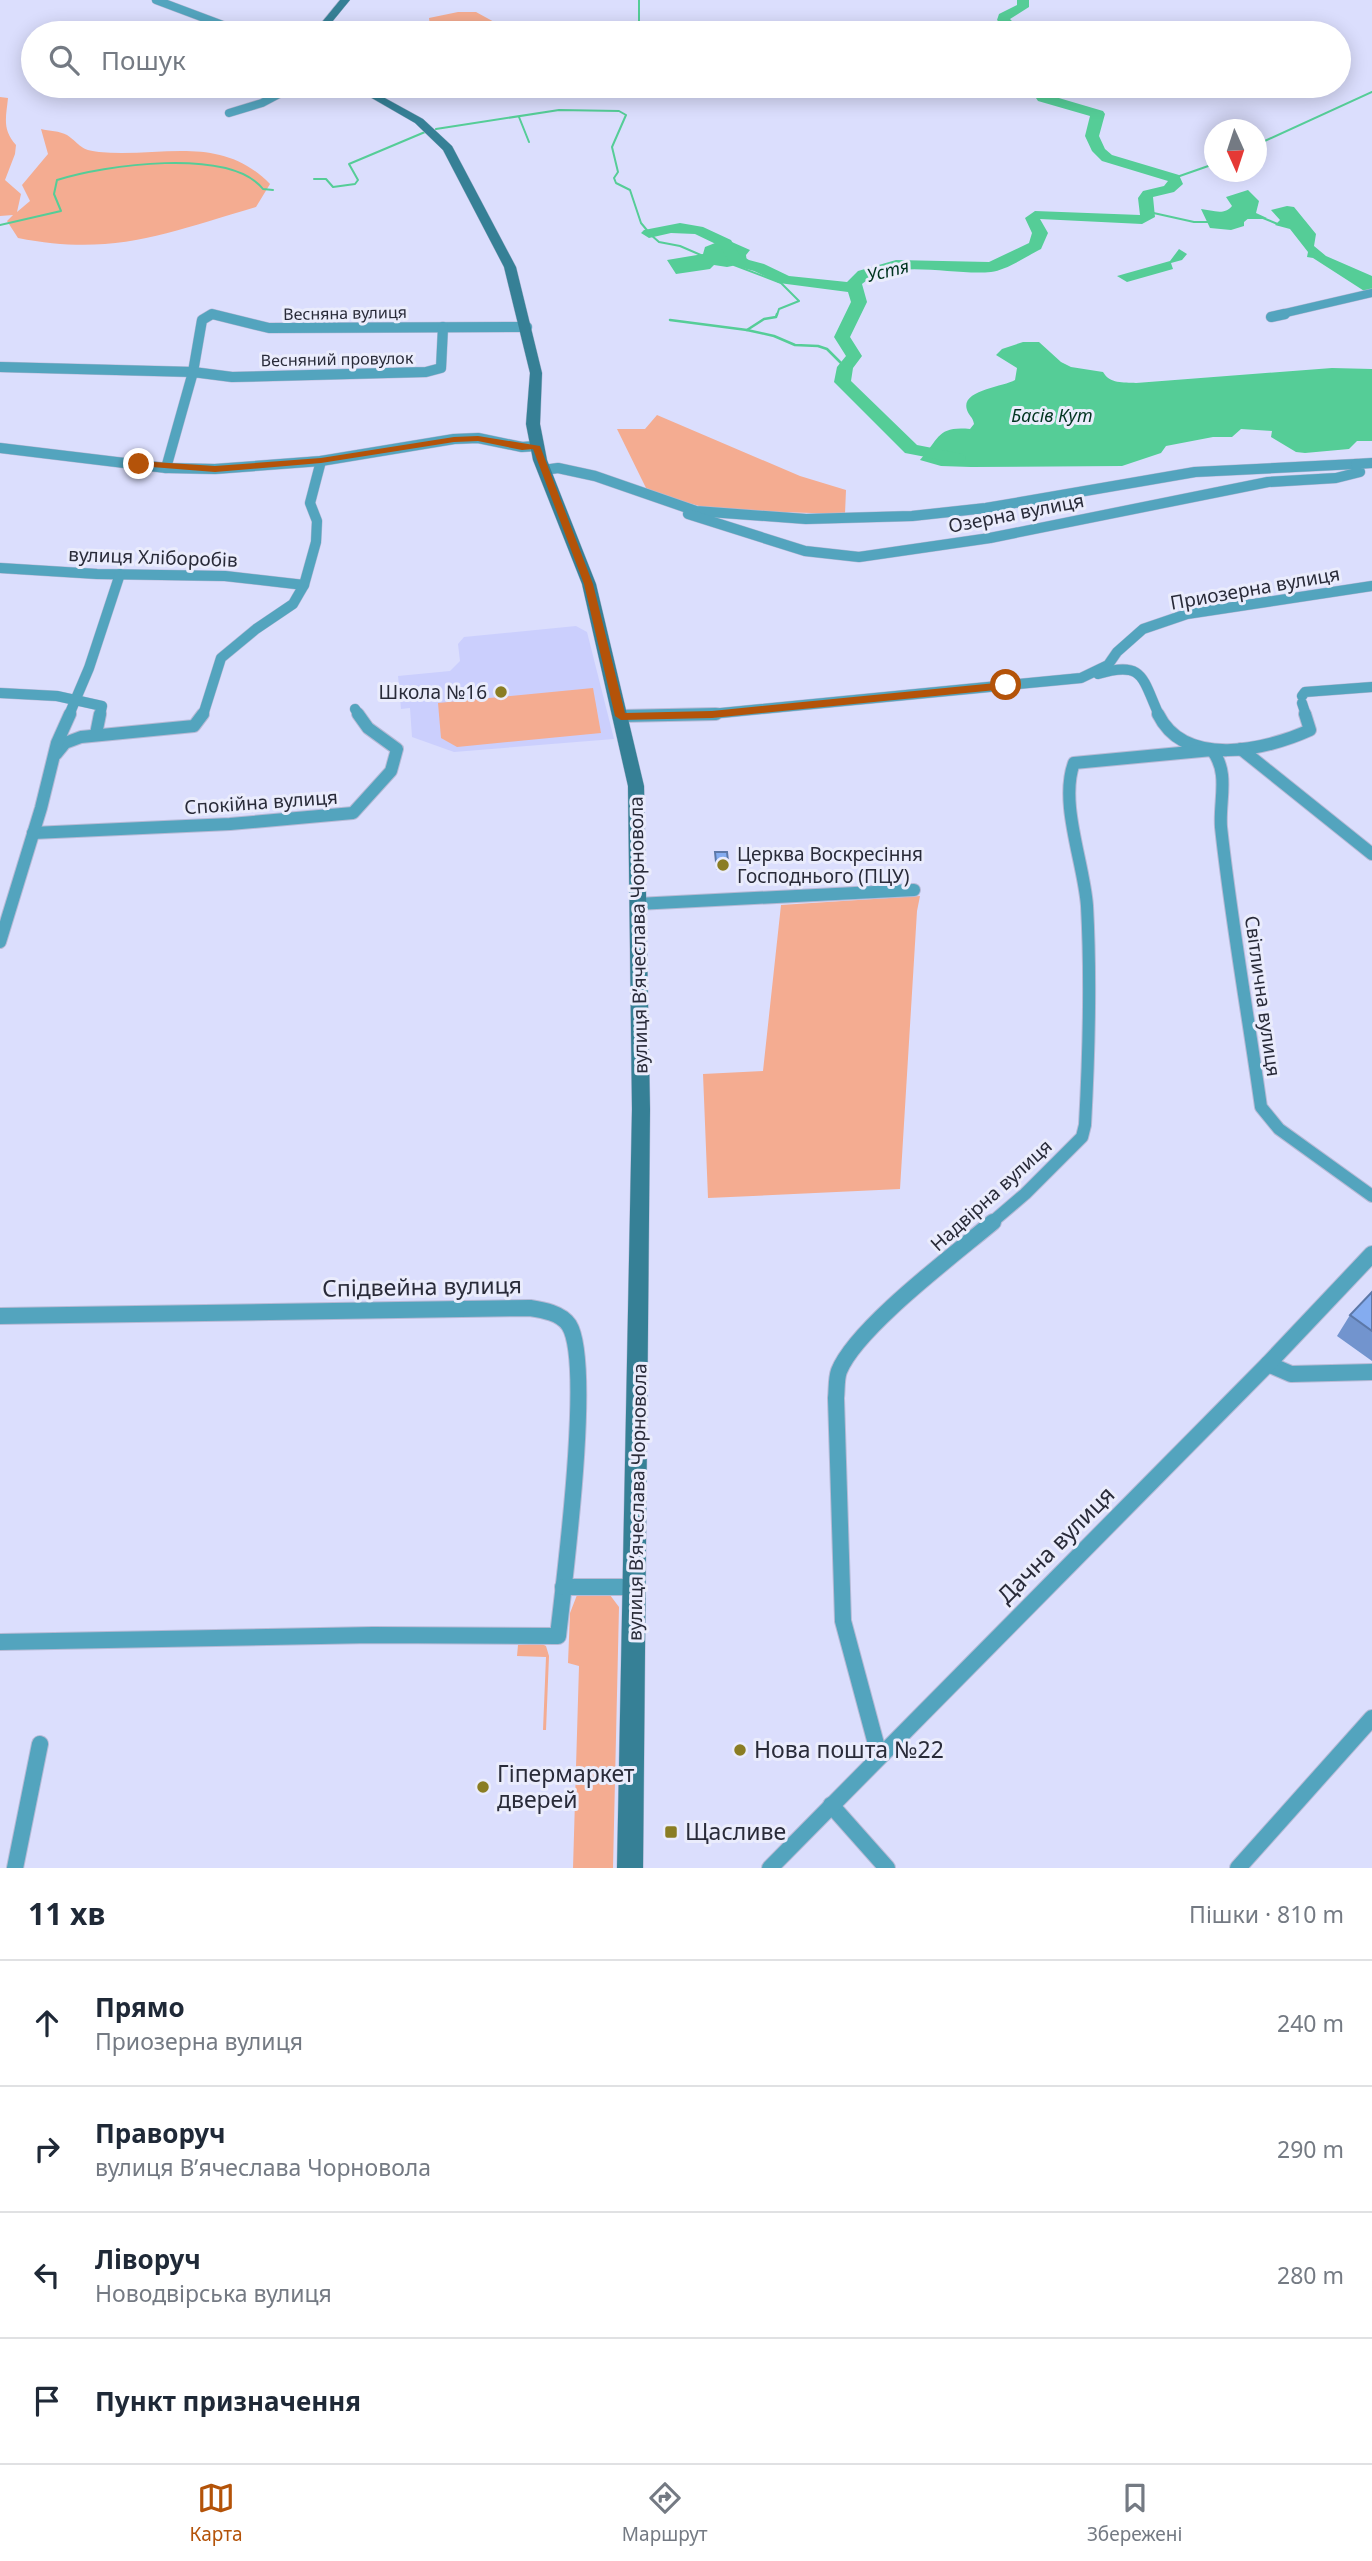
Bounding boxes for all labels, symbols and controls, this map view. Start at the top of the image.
search box [21,21,1351,98]
icon: search [45,41,83,79]
text: Пошук [101,42,186,78]
north arrow [1204,119,1267,182]
water label: Устя [864,253,911,287]
street label: Весняна вулиця [283,301,407,325]
street label: Весняний провулок [261,347,414,371]
water label: Басів Кут [1011,403,1093,427]
route end [123,448,154,479]
street label: Озерна вулиця [946,487,1086,539]
street label: вулиця Хліборобів [68,541,238,573]
street label: Приозерна вулиця [1168,560,1342,616]
route start [990,669,1021,700]
place label: Школа №16 [379,679,487,705]
marker: Школа №16 [493,684,509,700]
street label: Спокійна вулиця [183,784,339,820]
street label: вулиця Вʼячеслава Чорновола [623,796,653,1074]
place label: Церква Воскресіння Господнього (ПЦУ) [737,841,923,889]
marker: Церква Воскресіння Господнього (ПЦУ) [715,857,731,873]
street label: Світлична вулиця [1239,914,1287,1078]
street label: Надвірна вулиця [925,1133,1057,1257]
street label: Спідвейна вулиця [322,1268,522,1304]
street label: вулиця Вʼячеслава Чорновола [622,1363,652,1641]
street label: Дачна вулиця [989,1478,1121,1610]
place label: Нова пошта №22 [754,1733,944,1765]
marker: Нова пошта №22 [732,1742,748,1758]
place label: Гіпермаркет дверей [497,1757,635,1815]
marker: Гіпермаркет дверей [475,1779,491,1795]
place label: Щасливе [685,1815,786,1847]
marker: Щасливе [663,1824,679,1840]
text: 11 хв [28,1893,105,1934]
text: Пішки · 810 m [1189,1898,1344,1930]
text: Прямо [95,1989,185,2025]
icon: ahead [28,2004,66,2042]
text: 240 m [1277,2007,1344,2039]
text: Приозерна вулиця [95,2025,303,2057]
text: Праворуч [95,2115,226,2151]
icon: right [28,2130,66,2168]
text: 290 m [1277,2133,1344,2165]
text: вулиця Вʼячеслава Чорновола [95,2151,431,2183]
text: Ліворуч [95,2241,201,2277]
icon: left [28,2256,66,2294]
text: 280 m [1277,2259,1344,2291]
text: Новодвірська вулиця [95,2277,332,2309]
icon: arrive [28,2382,66,2420]
text: Пункт призначення [95,2383,361,2419]
tab: Карта [190,2479,243,2547]
tab: Маршрут [622,2479,708,2547]
tab: Збережені [1087,2479,1182,2547]

